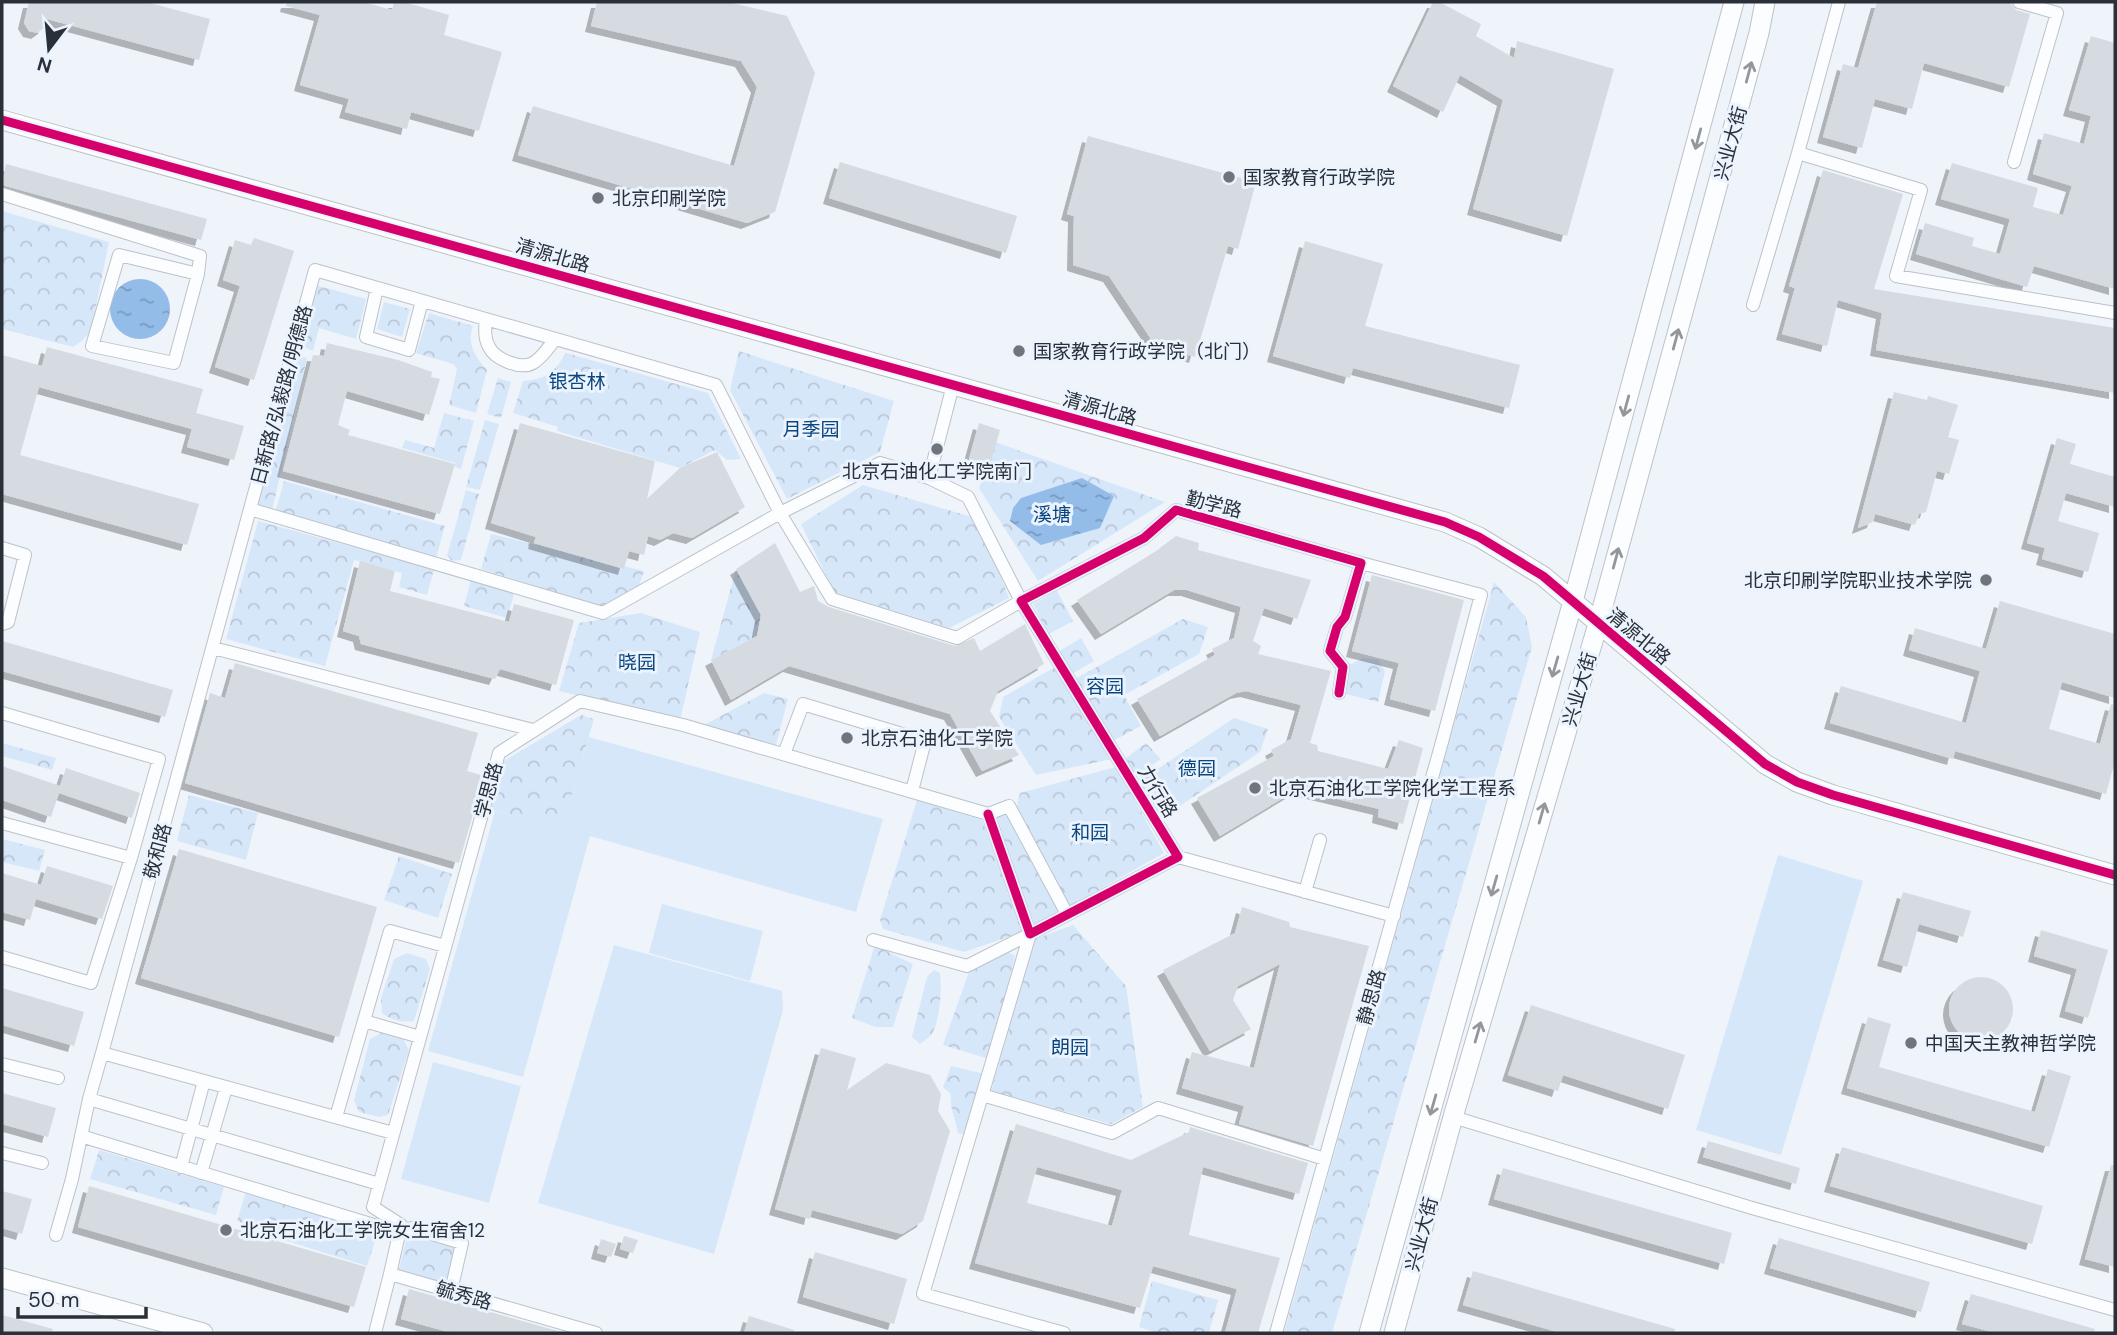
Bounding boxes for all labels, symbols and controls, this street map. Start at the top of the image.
north arrow [14,14,84,84]
text: N [34,51,55,79]
one-way arrow [1743,61,1756,83]
street label: 兴业大街 [1709,103,1752,183]
one-way arrow [1691,127,1704,150]
place label: 国家教育行政学院 [1243,165,1395,190]
marker: 国家教育行政学院 [1221,169,1237,185]
place label: 北京印刷学院 [612,186,726,211]
marker: 北京印刷学院 [590,190,606,206]
street label: 清源北路 [513,233,593,278]
street label: 日新路/弘毅路/明德路 [245,302,318,488]
one-way arrow [1670,328,1683,351]
place label: 国家教育行政学院（北门） [1033,339,1261,364]
marker: 国家教育行政学院（北门） [1011,343,1027,359]
park label: 银杏林 [548,369,606,394]
street label: 清源北路 [1060,386,1140,431]
one-way arrow [1619,394,1632,417]
park label: 月季园 [782,417,840,442]
marker: 北京石油化工学院南门 [929,441,945,457]
place label: 北京石油化工学院南门 [842,459,1032,484]
street label: 勤学路 [1183,485,1245,524]
park label: 溪塘 [1033,502,1071,527]
one-way arrow [1610,547,1623,569]
place label: 北京印刷学院职业技术学院 [1744,568,1972,593]
marker: 北京印刷学院职业技术学院 [1978,572,1994,588]
street label: 清源北路 [1602,602,1676,670]
street label: 兴业大街 [1557,649,1602,729]
park label: 晓园 [618,650,656,675]
one-way arrow [1548,655,1561,677]
park label: 容园 [1086,674,1124,699]
place label: 北京石油化工学院 [861,726,1013,751]
marker: 北京石油化工学院 [839,730,855,746]
park label: 德园 [1178,756,1216,781]
street label: 学思路 [469,759,508,821]
street label: 力行路 [1132,760,1183,822]
place label: 北京石油化工学院化学工程系 [1269,776,1516,801]
marker: 北京石油化工学院化学工程系 [1247,780,1263,796]
one-way arrow [1536,803,1549,825]
street label: 敬和路 [138,820,177,882]
park label: 和园 [1071,820,1109,845]
one-way arrow [1487,874,1500,897]
street label: 静思路 [1352,966,1391,1028]
one-way arrow [1472,1021,1485,1043]
place label: 中国天主教神哲学院 [1925,1031,2096,1056]
park label: 朗园 [1051,1035,1089,1060]
marker: 中国天主教神哲学院 [1903,1035,1919,1051]
one-way arrow [1426,1093,1439,1116]
street label: 兴业大街 [1400,1194,1443,1274]
place label: 北京石油化工学院女生宿舍12 [240,1218,485,1243]
marker: 北京石油化工学院女生宿舍12 [218,1222,234,1238]
scale bar [18,1276,145,1320]
street label: 毓秀路 [433,1276,495,1315]
text: 50 m [28,1286,79,1314]

